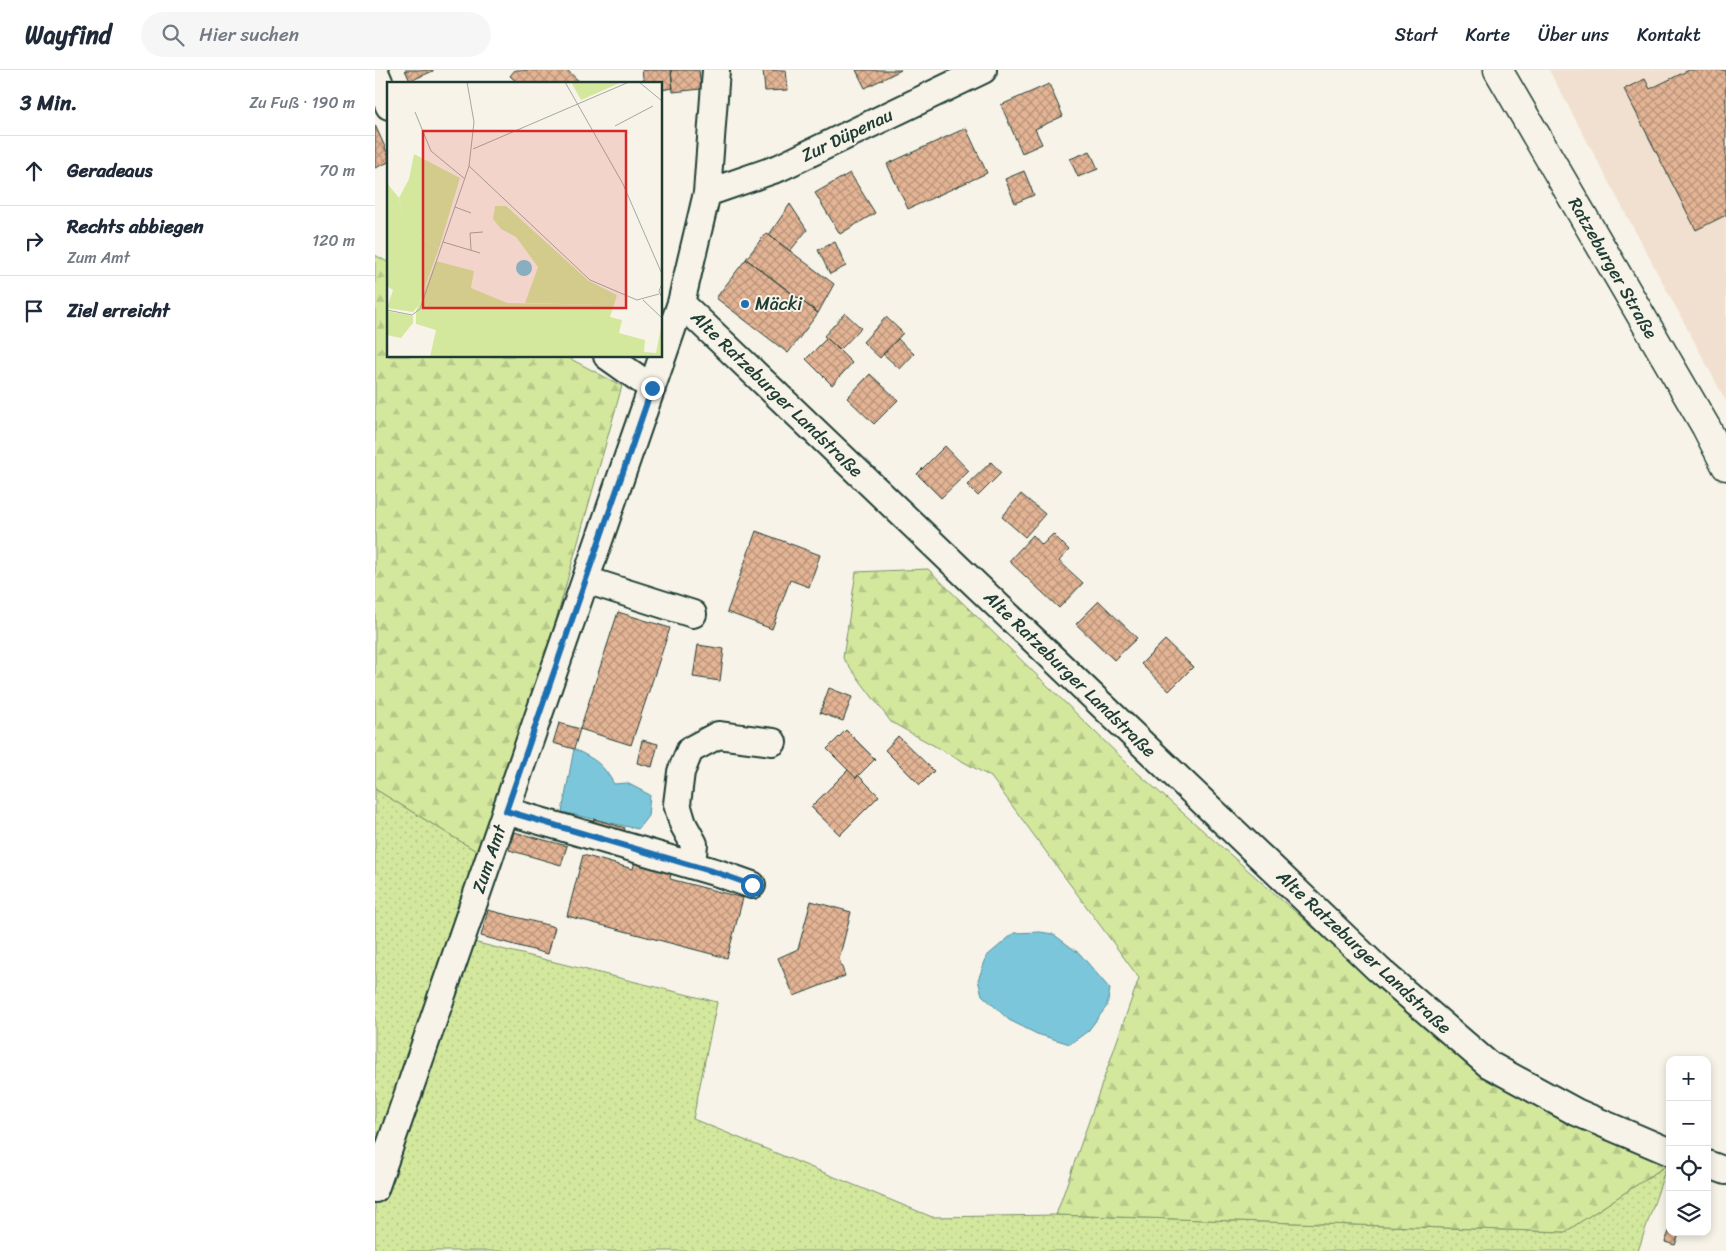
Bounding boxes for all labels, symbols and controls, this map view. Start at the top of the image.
search box [141,12,491,57]
text: Wayfind [25,14,111,56]
text: Hier suchen [199,18,299,51]
text: Start [1395,19,1438,51]
text: Karte [1466,19,1510,51]
text: Über uns [1538,19,1609,51]
text: Kontakt [1637,19,1701,51]
icon: search [159,21,187,49]
inset map [387,82,663,358]
text: 3 Min. [20,84,78,122]
text: Zu Fuß · 190 m [249,88,355,117]
street label: Zur Düpenau [795,99,899,171]
text: Geradeaus [67,154,153,187]
text: 70 m [319,156,355,185]
icon: ahead [20,157,48,185]
street label: Ratzeburger Straße [1559,191,1667,345]
text: Rechts abbiegen [67,210,204,243]
text: 120 m [312,226,355,255]
icon: right [20,227,48,255]
text: Zum Amt [67,243,130,272]
place label: Mäcki [755,288,803,320]
text: Ziel erreicht [67,294,170,327]
icon: arrive [20,297,48,325]
marker: Mäcki [739,298,751,310]
street label: Alte Ratzeburger Landstraße [682,302,871,486]
route end [641,377,664,400]
street label: Alte Ratzeburger Landstraße [975,582,1164,766]
street label: Zum Amt [462,820,516,898]
street label: Alte Ratzeburger Landstraße [1268,861,1459,1042]
route start [741,874,764,897]
map controls [1666,1056,1711,1236]
button: + [1666,1056,1711,1101]
button: − [1666,1101,1711,1146]
button: locate [1666,1146,1711,1191]
button: layers [1666,1191,1711,1236]

